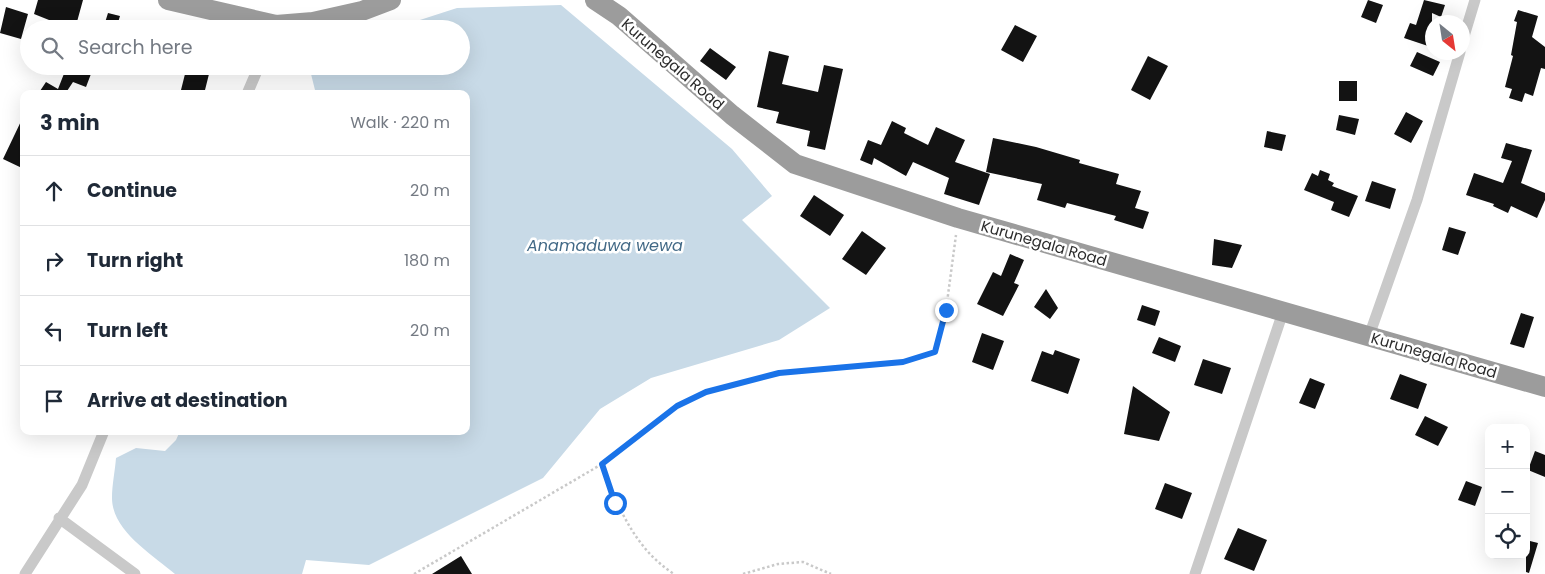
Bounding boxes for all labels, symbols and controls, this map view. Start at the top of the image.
street label: Kurunegala Road [617,13,729,115]
north arrow [1425,15,1470,60]
search box [20,20,470,75]
icon: search [38,34,66,62]
text: Search here [78,34,192,61]
text: 3 min [40,108,100,137]
text: Walk · 220 m [350,111,450,134]
icon: ahead [40,177,68,205]
text: Continue [87,177,177,204]
text: 20 m [410,179,450,202]
street label: Kurunegala Road [979,215,1109,271]
water label: Anamaduwa wewa [526,234,683,257]
icon: right [40,247,68,275]
text: Turn right [87,247,183,274]
text: 180 m [404,249,450,272]
route end [935,299,958,322]
icon: left [40,317,68,345]
text: Turn left [87,317,168,344]
text: 20 m [410,319,450,342]
street label: Kurunegala Road [1369,327,1499,383]
icon: arrive [40,387,68,415]
text: Arrive at destination [87,387,288,414]
map controls [1485,424,1530,559]
button: + [1485,424,1530,469]
button: − [1485,469,1530,514]
route start [604,492,627,515]
button: locate [1485,514,1530,559]

